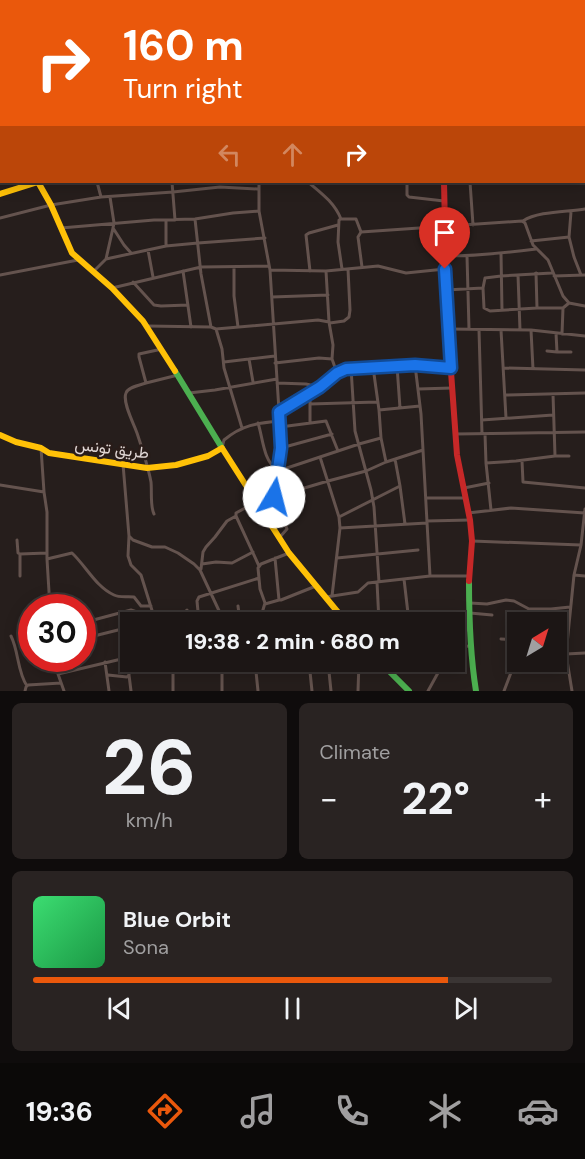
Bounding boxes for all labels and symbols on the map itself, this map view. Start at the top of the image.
pin [419,207,470,269]
street label: طريق تونس [74,434,150,463]
position arrow [242,465,306,529]
speed limit sign: 30 [18,594,96,672]
north arrow [507,612,567,672]

